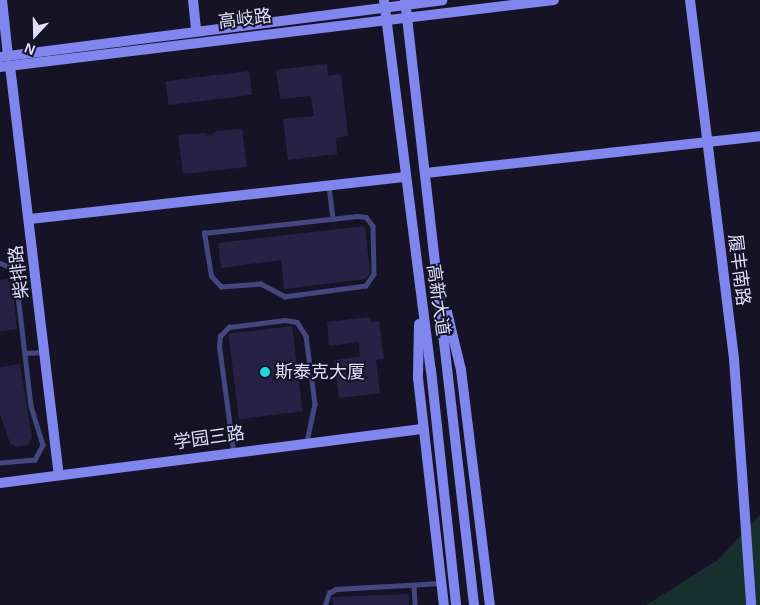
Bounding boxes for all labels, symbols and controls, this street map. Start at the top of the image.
street label: 高岐路 [217,5,273,33]
north arrow [10,10,60,60]
text: N [22,40,37,58]
street label: 履丰南路 [724,233,754,307]
street label: 柴排路 [5,244,33,300]
street label: 高新大道 [422,263,454,337]
place label: 斯泰克大厦 [275,361,365,383]
marker: 斯泰克大厦 [259,366,271,378]
street label: 学园三路 [172,422,246,454]

